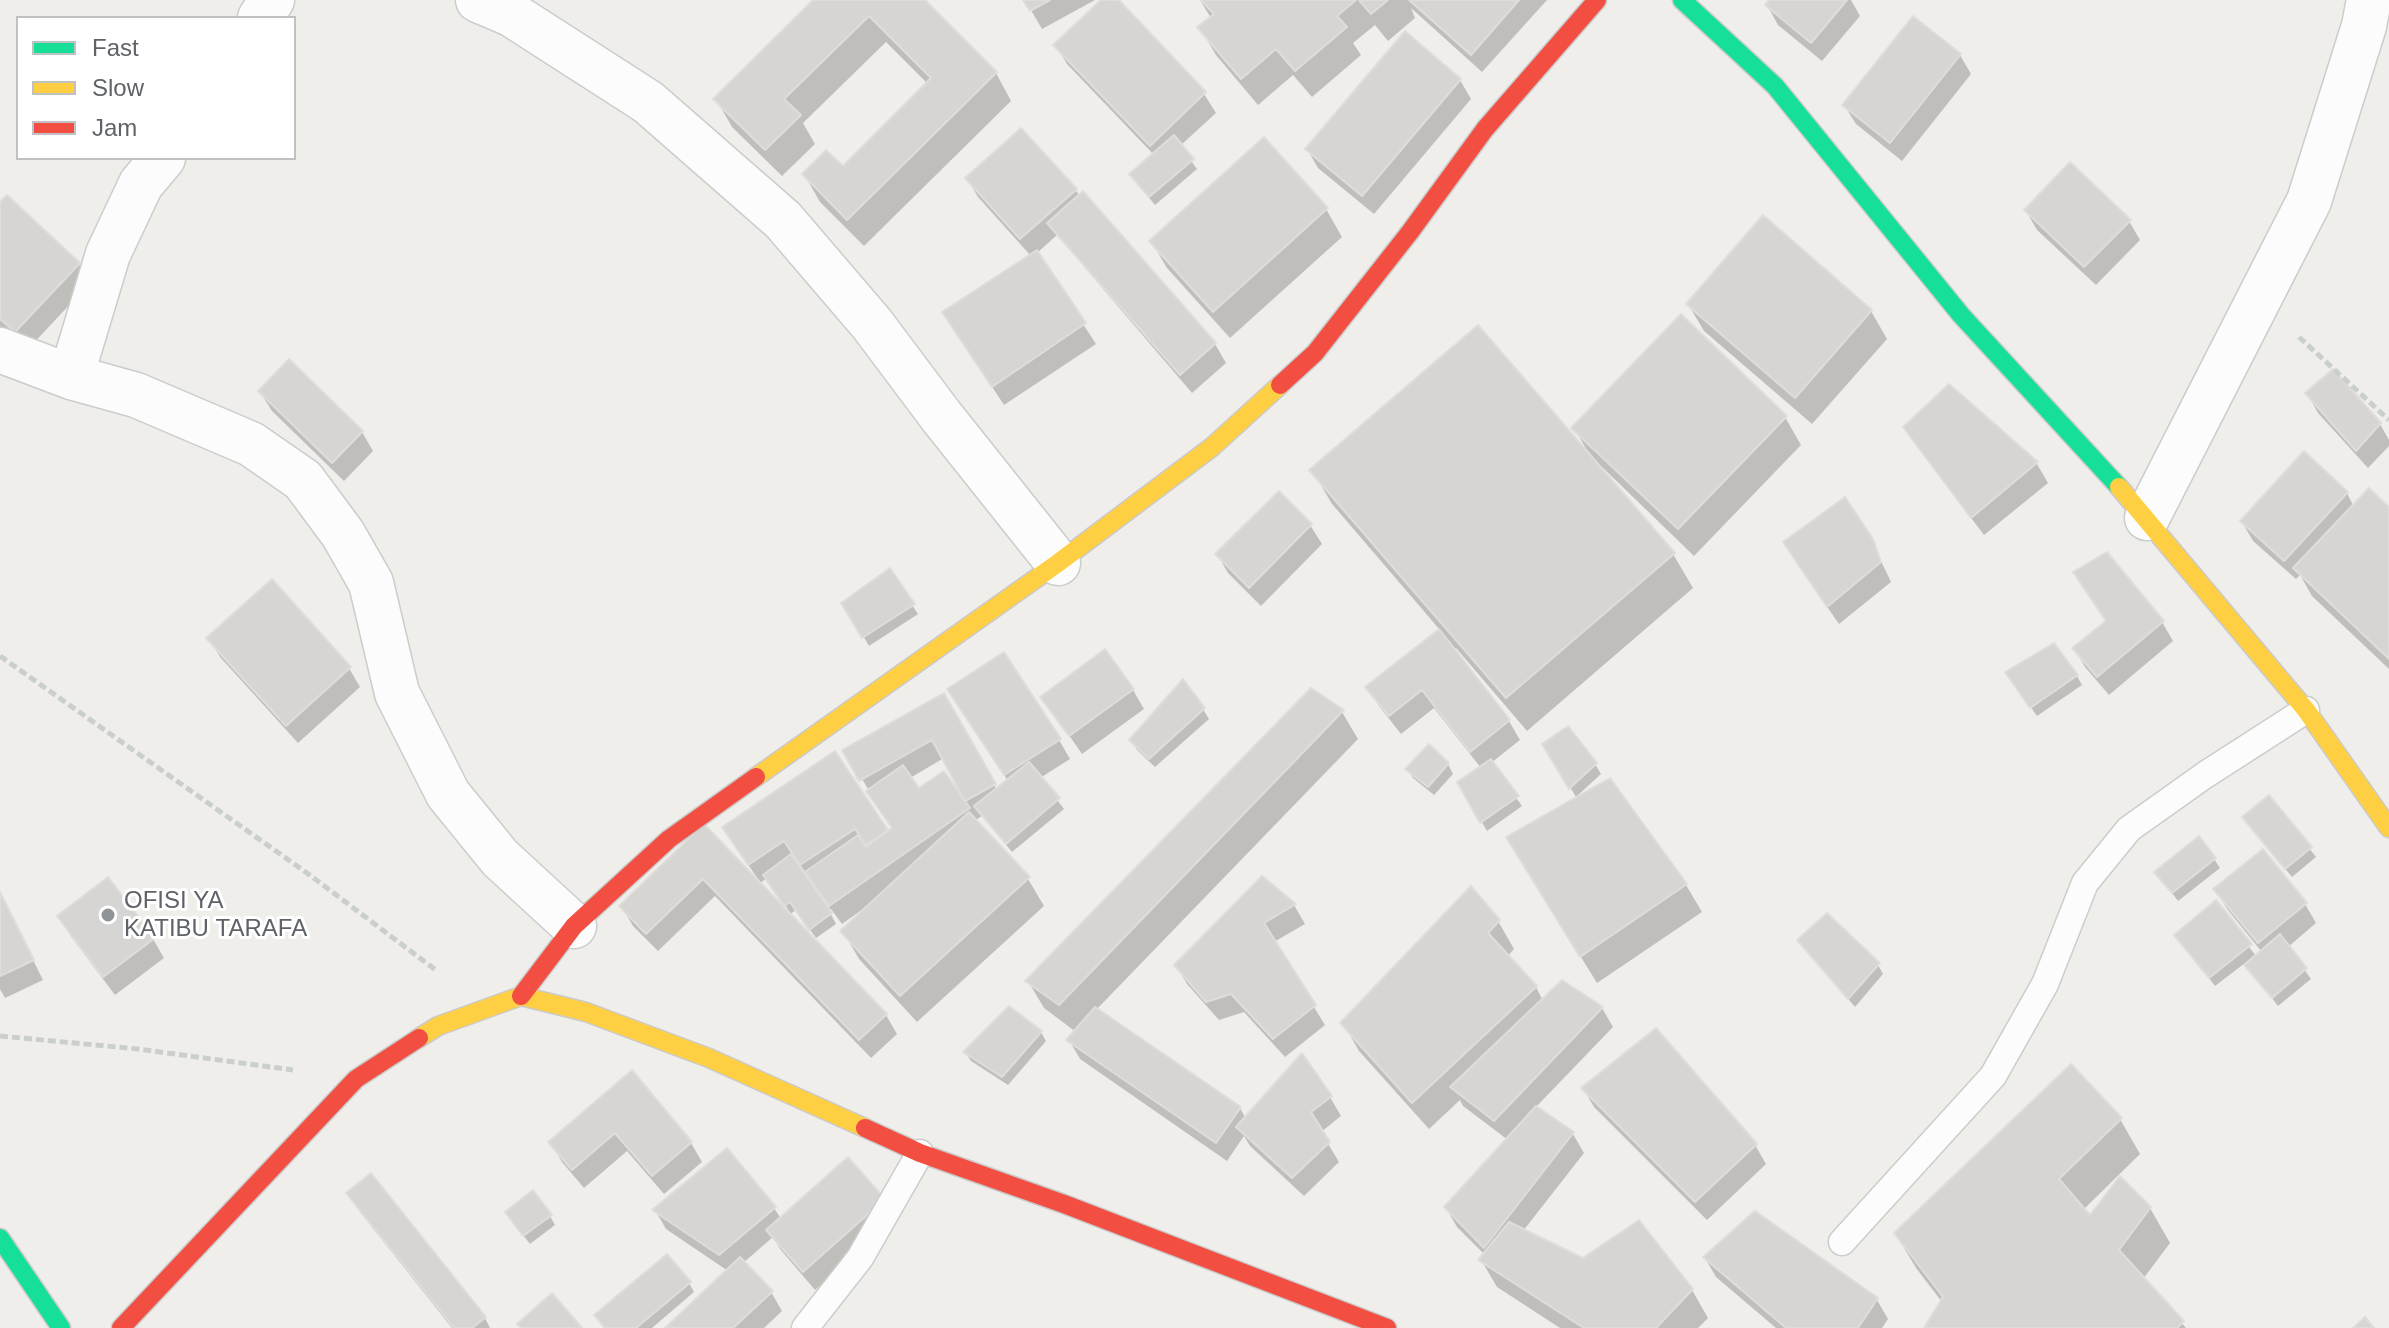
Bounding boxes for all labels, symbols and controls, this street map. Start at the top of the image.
legend [16,16,296,160]
text: Fast [92,34,139,61]
text: Slow [92,74,144,101]
text: Jam [92,114,137,141]
place label: OFISI YA KATIBU TARAFA [124,887,307,943]
marker: OFISI YA KATIBU TARAFA [99,906,117,924]

